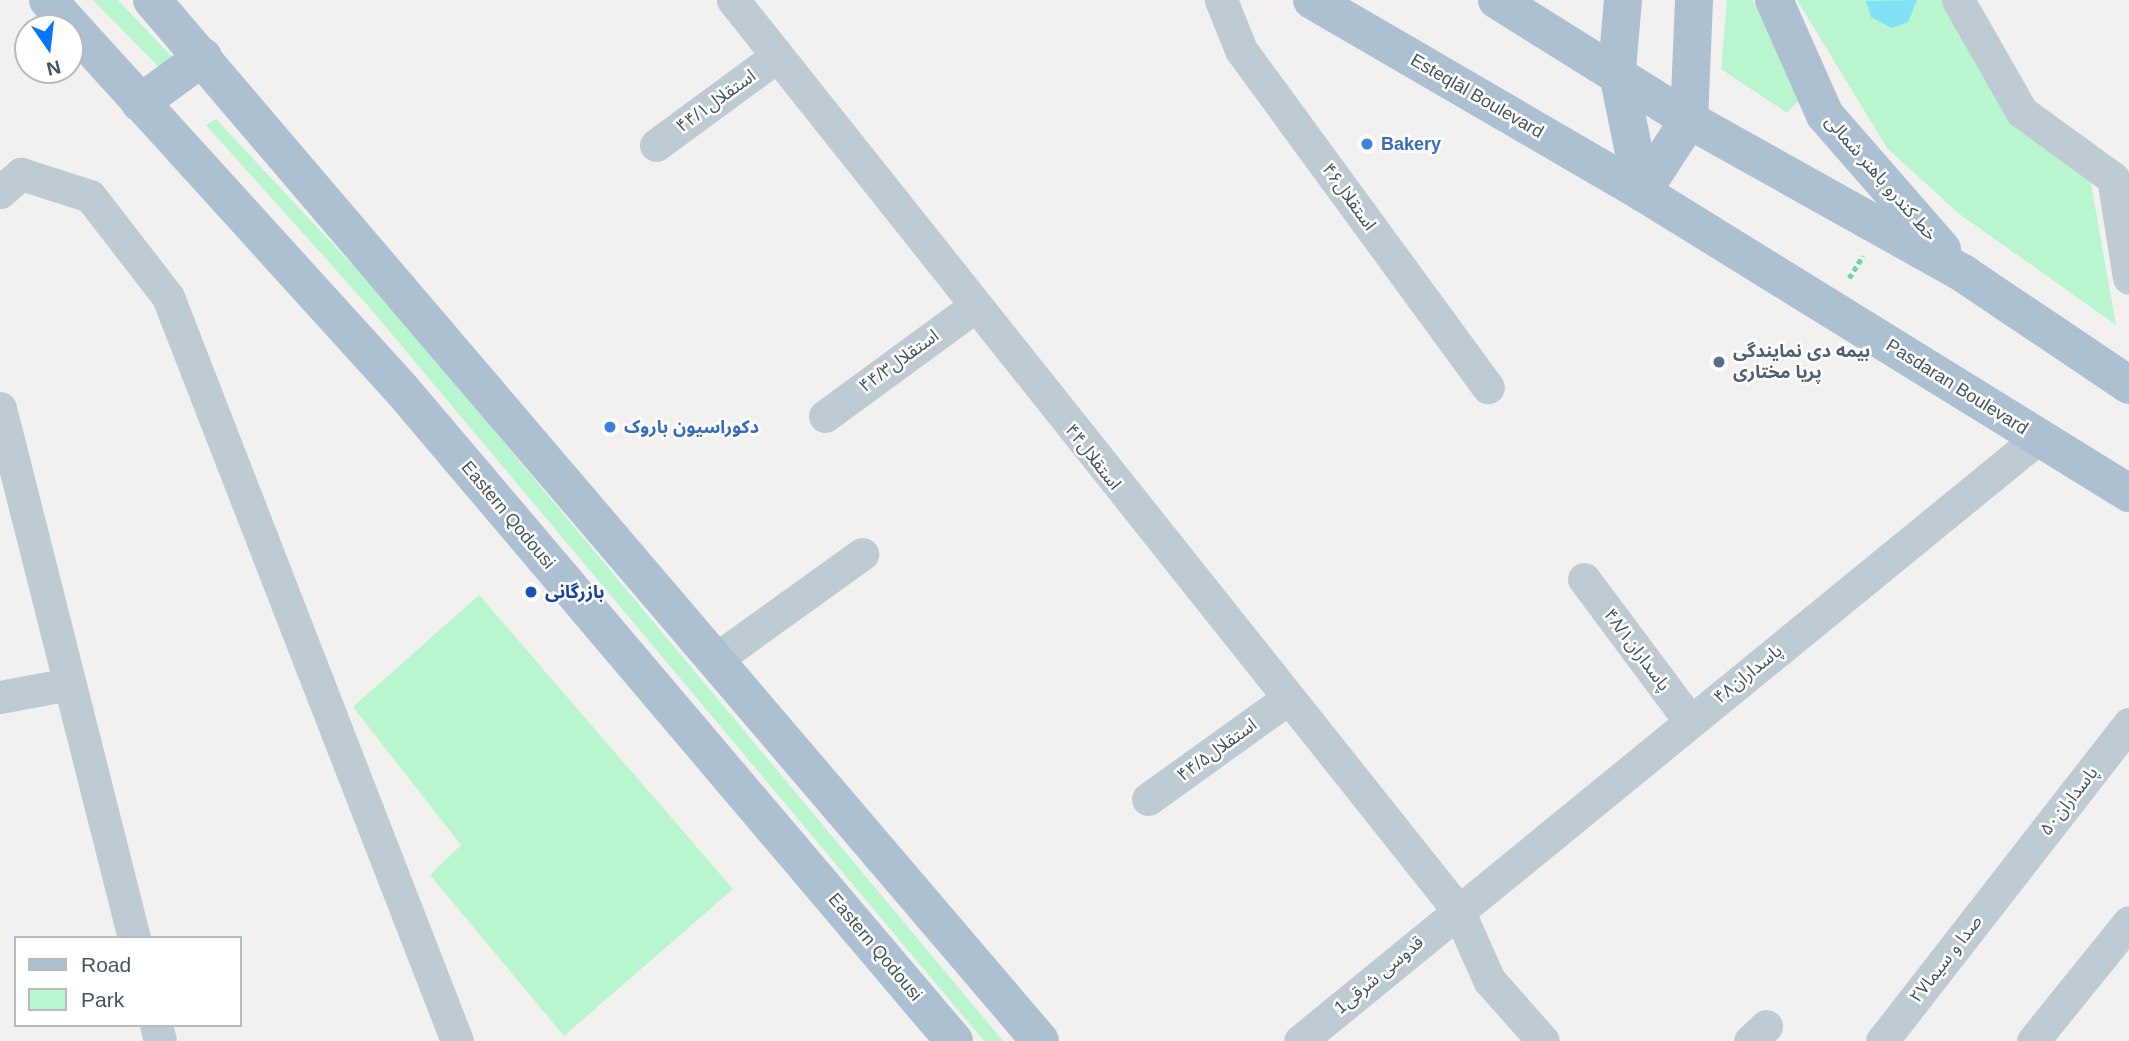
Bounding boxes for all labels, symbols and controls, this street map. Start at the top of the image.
north arrow [14,14,84,84]
street label: Esteqlāl Boulevard [1407,49,1547,143]
text: N [45,56,63,80]
street label: استقلال۴۴/۱ [672,65,760,137]
street label: خط کندرو باهنر شمالی [1820,111,1942,245]
place label: Bakery [1381,133,1441,155]
marker: Bakery [1359,136,1375,152]
street label: استقلال۴۶ [1317,159,1381,235]
street label: استقلال۴۴/۳ [855,325,943,397]
street label: Pasdaran Boulevard [1882,335,2032,439]
place label: بیمه دی نمایندگی پریا مختاری [1733,341,1870,384]
marker: بیمه دی نمایندگی پریا مختاری [1711,354,1727,370]
place label: دکوراسیون باروک [624,416,759,438]
marker: دکوراسیون باروک [602,419,618,435]
street label: استقلال۴۴ [1061,420,1125,494]
street label: Eastern Qodousi [457,457,559,573]
place label: بازرگانی [545,581,604,603]
marker: بازرگانی [523,584,539,600]
street label: پاسداران۴۸/۱ [1599,605,1675,695]
street label: پاسداران۴۸ [1709,640,1787,708]
street label: استقلال۴۴/۵ [1173,714,1261,786]
street label: پاسداران۵۰ [2035,762,2103,840]
street label: Eastern Qodousi [824,889,926,1005]
street label: صدا و سیما۲۷ [1905,911,1987,1007]
street label: 1قدوسی شرقی [1330,931,1428,1019]
legend [14,936,242,1027]
text: Road [81,953,131,976]
text: Park [81,988,124,1011]

